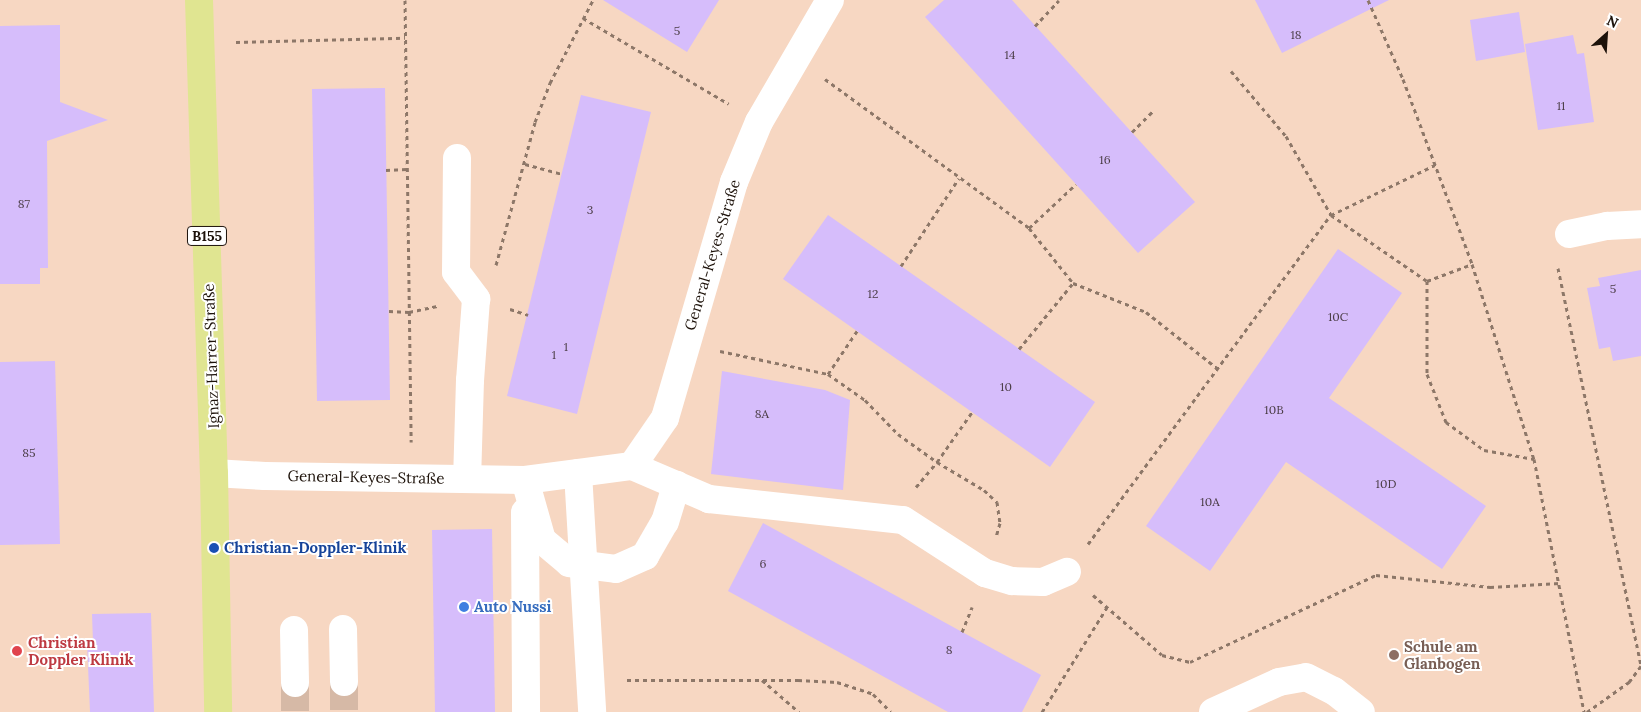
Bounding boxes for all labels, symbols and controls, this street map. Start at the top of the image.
north arrow [1581,10,1631,60]
text: N [1604,11,1621,32]
house number: 5 [674,24,680,38]
house number: 18 [1290,28,1302,42]
house number: 14 [1005,48,1015,62]
house number: 11 [1557,99,1565,113]
house number: 16 [1099,153,1111,167]
street label: General-Keyes-Straße [680,177,744,333]
house number: 87 [18,197,30,211]
house number: 3 [587,203,593,217]
road number: B155 [186,225,228,248]
house number: 5 [1610,282,1616,296]
street label: Ignaz-Harrer-Straße [199,283,223,429]
house number: 12 [868,287,878,301]
house number: 10C [1328,310,1348,324]
house number: 1 [564,340,568,354]
house number: 1 [552,348,556,362]
house number: 10 [1000,380,1012,394]
house number: 10B [1264,403,1284,417]
house number: 8A [755,407,769,421]
house number: 85 [22,446,36,460]
street label: General-Keyes-Straße [287,467,445,487]
house number: 10D [1376,477,1396,491]
house number: 10A [1200,495,1220,509]
place label: Christian-Doppler-Klinik [224,539,406,557]
marker: Christian-Doppler-Klinik [208,542,220,554]
house number: 6 [760,557,766,571]
place label: Auto Nussi [474,598,552,616]
marker: Auto Nussi [458,601,470,613]
place label: Christian Doppler Klinik [28,633,133,668]
place label: Schule am Glanbogen [1404,637,1480,672]
house number: 8 [946,643,952,657]
marker: Christian Doppler Klinik [10,644,24,658]
marker: Schule am Glanbogen [1388,649,1400,661]

